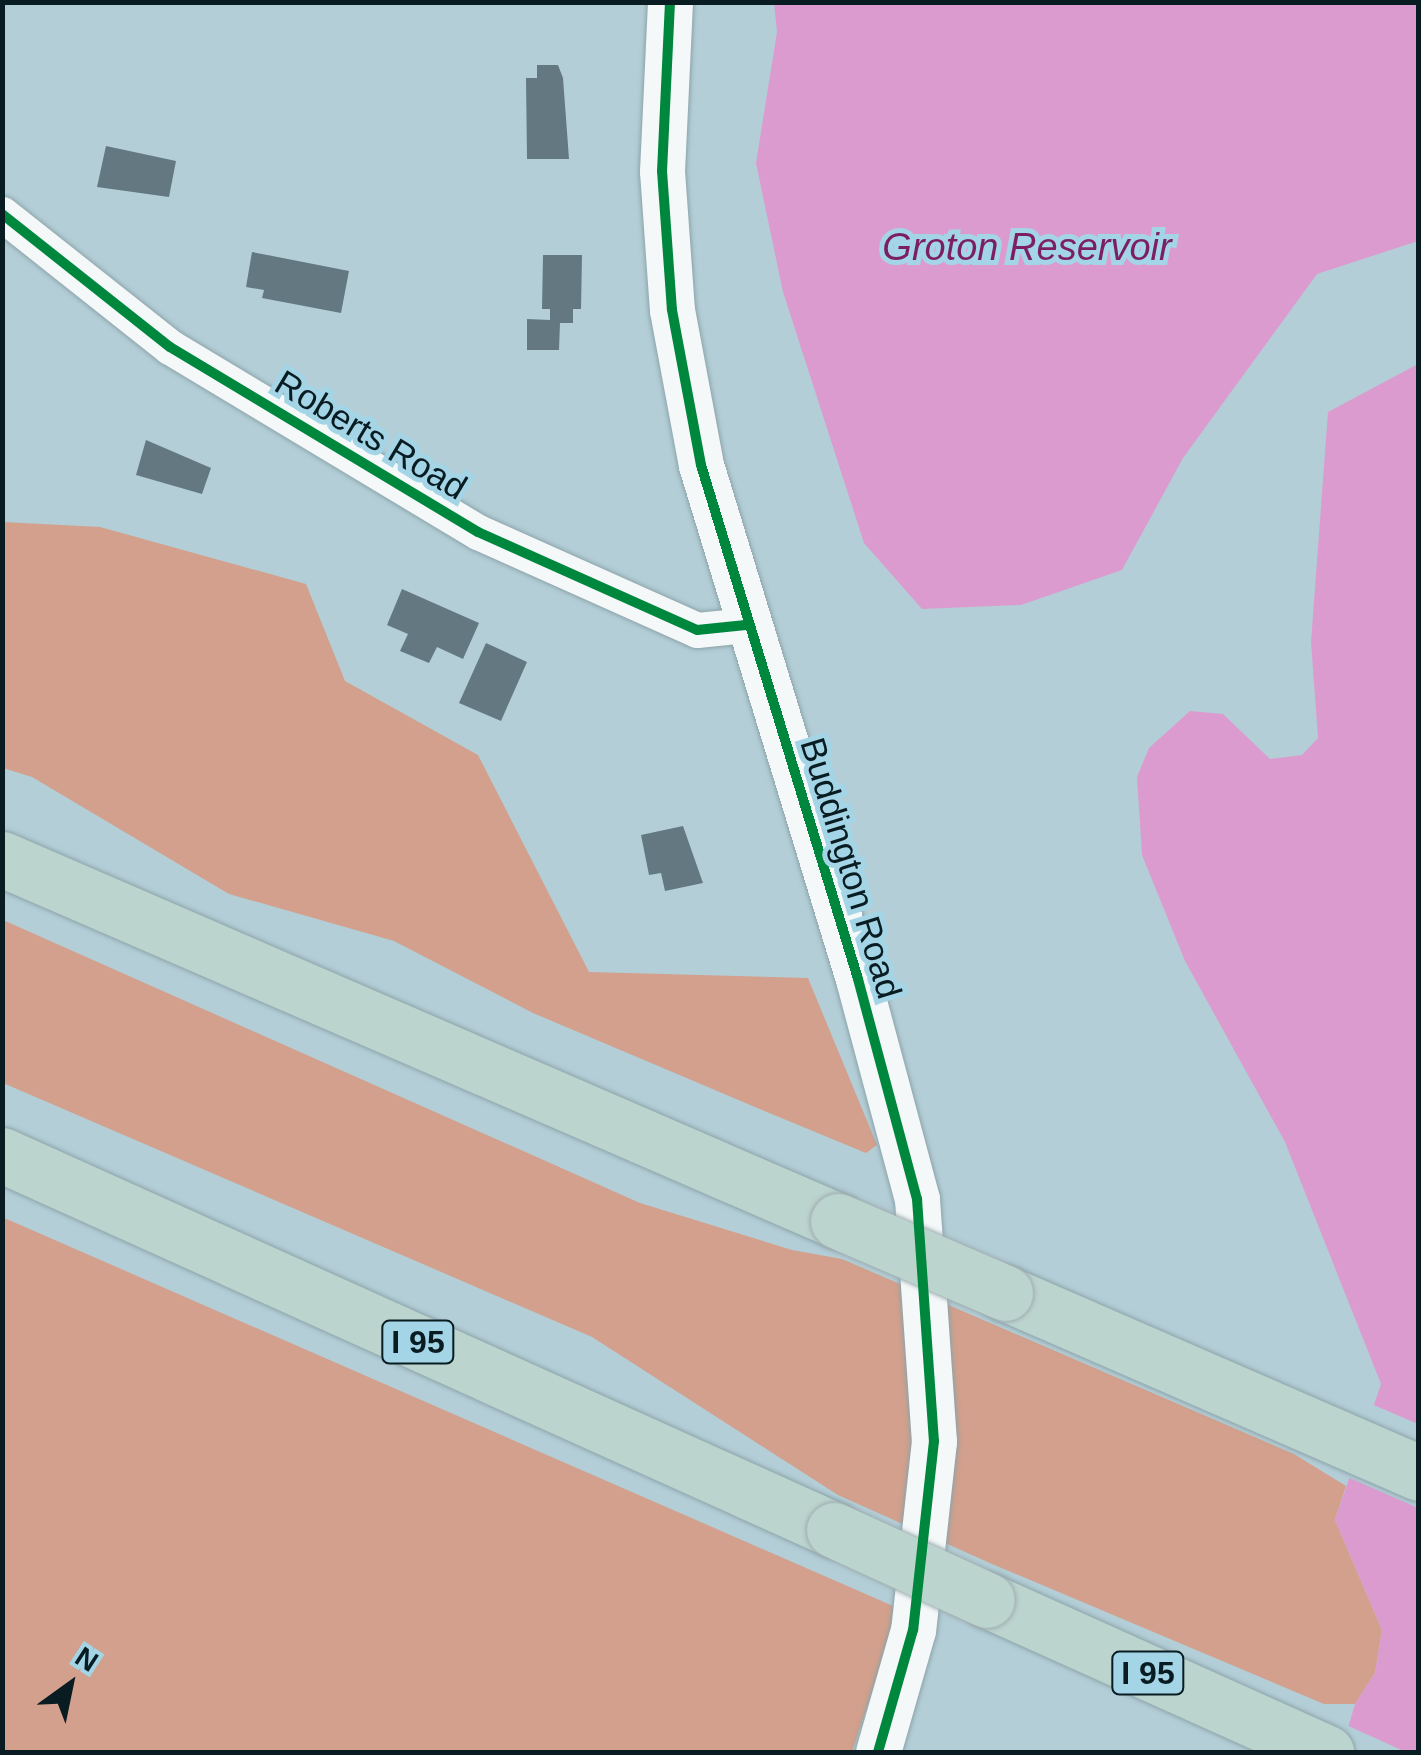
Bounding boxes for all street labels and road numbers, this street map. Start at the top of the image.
street label: Roberts Road [268,361,474,509]
street label: Buddington Road [791,733,911,1003]
road number: I 95 [380,1315,456,1369]
road number: I 95 [1110,1646,1186,1700]

